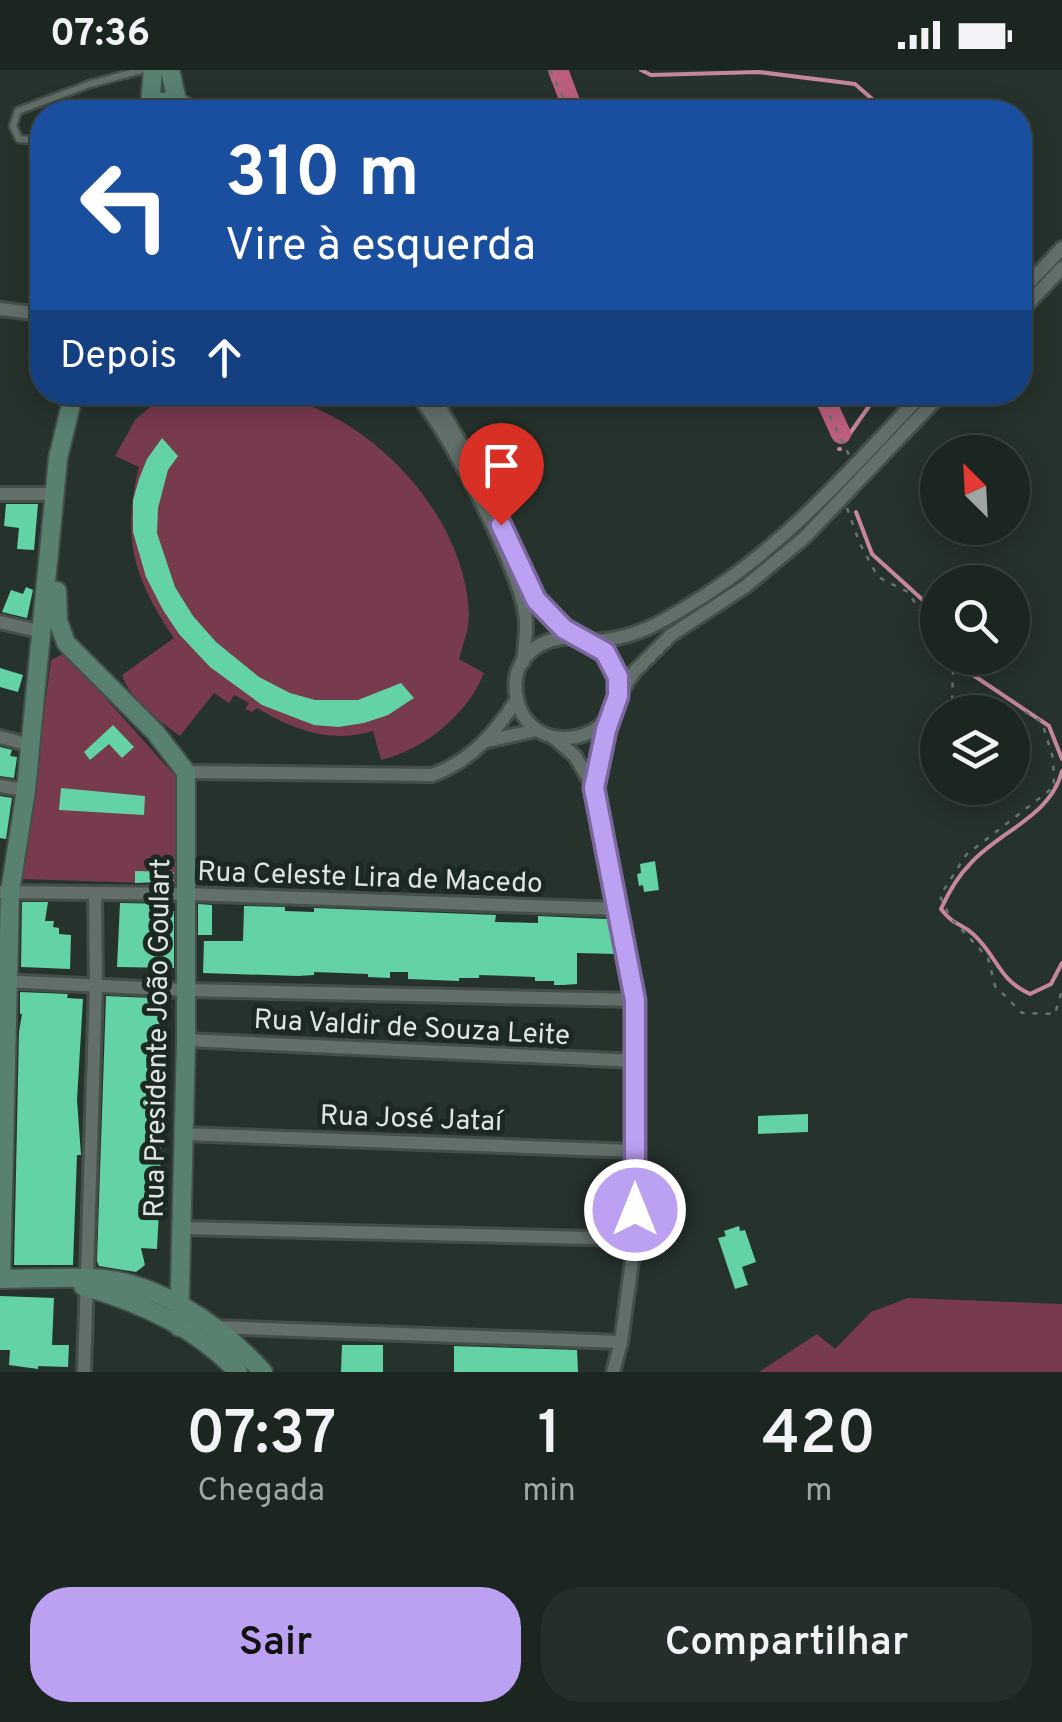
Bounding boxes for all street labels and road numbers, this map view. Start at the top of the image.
street label: Rua Celeste Lira de Macedo [197,855,543,903]
street label: Rua Presidente João Goulart [138,858,180,1218]
street label: Rua Valdir de Souza Leite [253,1003,571,1055]
street label: Rua José Jataí [319,1099,506,1141]

